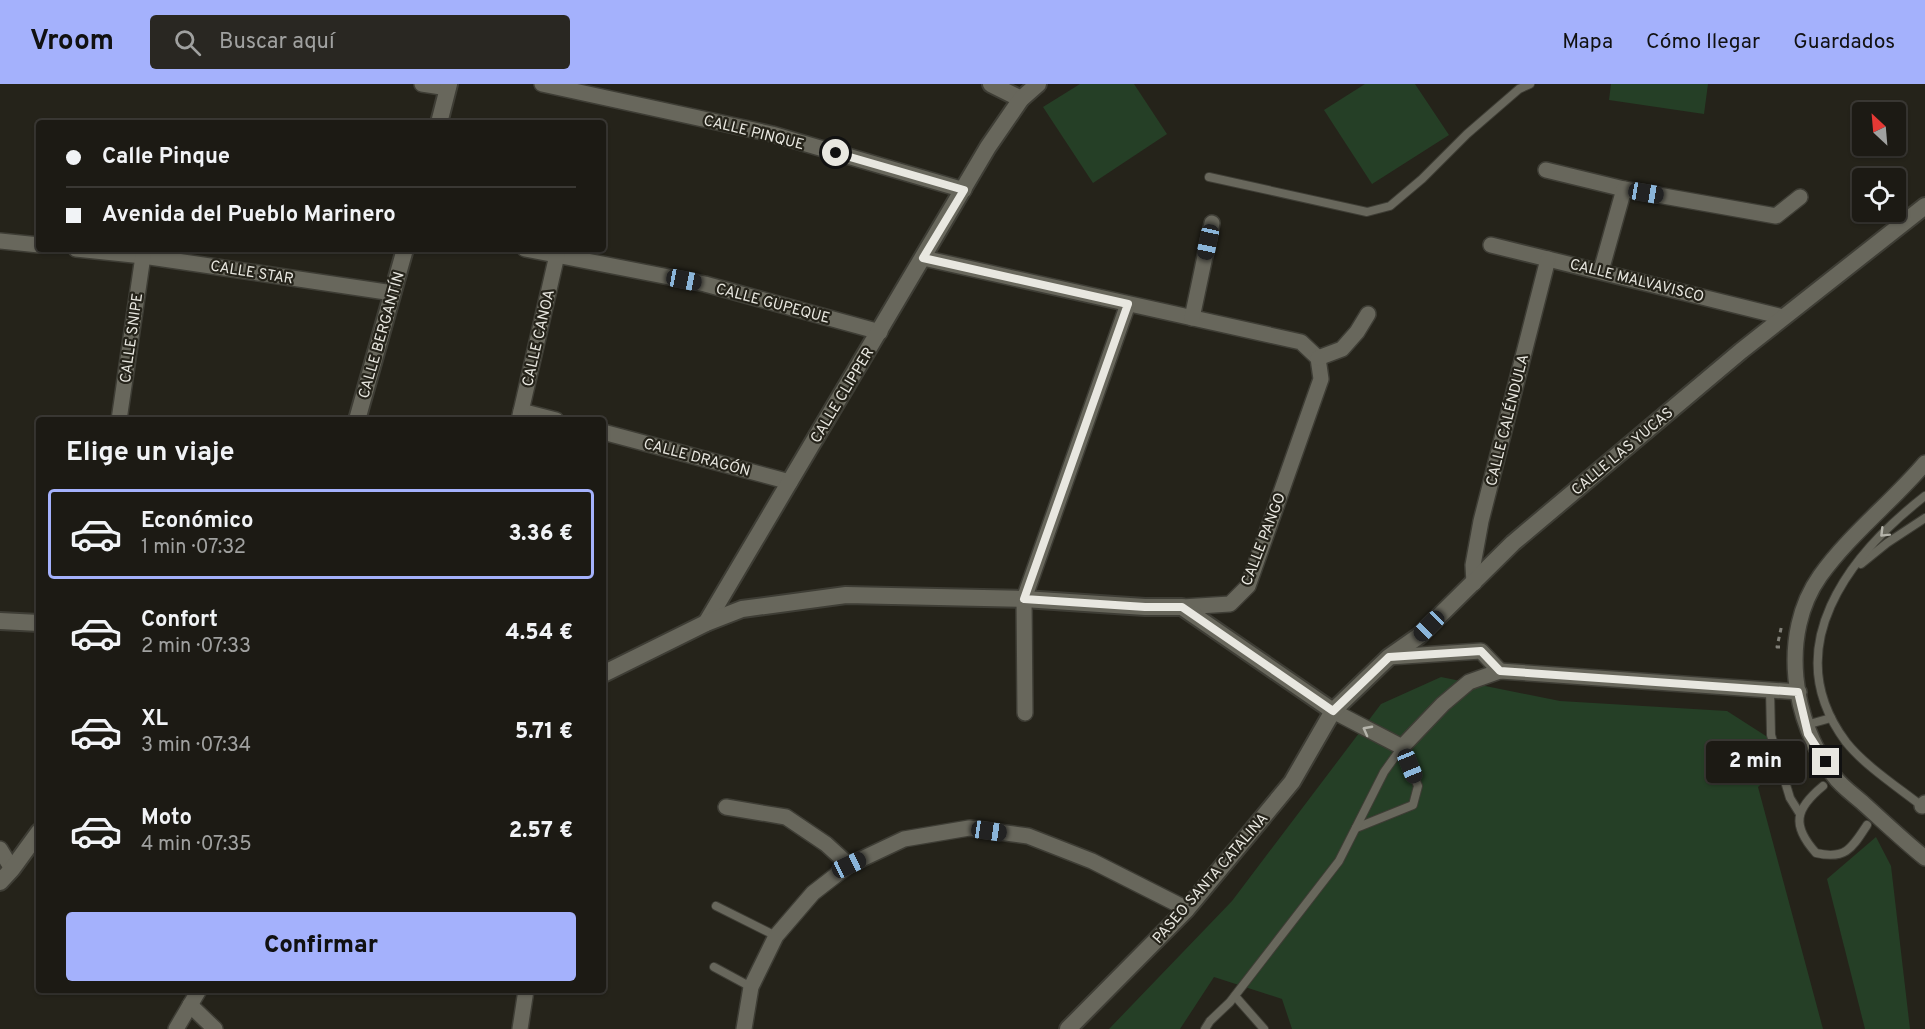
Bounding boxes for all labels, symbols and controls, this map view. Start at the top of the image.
search box [150,15,570,69]
text: Vroom [30,24,114,60]
icon: search [171,26,204,59]
text: Buscar aquí [219,29,335,56]
text: Mapa [1562,29,1613,56]
text: Cómo llegar [1646,29,1760,56]
text: Guardados [1793,29,1895,56]
north arrow [1852,102,1906,156]
map controls [1852,102,1906,222]
street label: CALLE PINQUE [701,112,806,155]
route start [822,139,849,166]
text: Calle Pinque [102,144,230,171]
button: locate [1852,168,1906,222]
car [1627,181,1665,205]
text: Avenida del Pueblo Marinero [102,202,396,229]
car [1195,223,1221,261]
street label: CALLE MALVAVISCO [1567,256,1706,307]
street label: CALLE STAR [209,258,295,289]
car [665,268,703,292]
street label: CALLE BERGANTÍN [354,270,410,401]
street label: CALLE GUPEQUE [713,280,832,329]
street label: CALLE CANOA [519,288,560,389]
street label: CALLE SNIPE [117,292,148,384]
street label: CALLE CLIPPER [807,344,879,447]
street label: CALLE CALÉNDULA [1482,352,1534,488]
street label: CALLE LAS YUCAS [1568,404,1678,500]
street label: CALLE DRAGÓN [641,433,753,482]
text: Elige un viaje [66,436,235,470]
street label: CALLE PANGO [1238,490,1291,589]
icon: car [69,507,123,561]
text: Económico [141,508,254,535]
text: 3.36 € [508,521,573,548]
one-way arrow [1880,526,1891,536]
text: 1 min · 07:32 [141,535,246,561]
icon: car [69,606,123,660]
text: Confort [141,607,218,634]
car [1410,607,1448,645]
text: 4.54 € [505,620,573,647]
text: 2 min · 07:33 [141,634,251,660]
icon: car [69,705,123,759]
text: XL [141,706,168,733]
text: 5.71 € [515,719,573,746]
one-way arrow [1363,726,1373,737]
text: 3 min · 07:34 [141,733,251,759]
callout: 2 min [1706,741,1805,783]
car [1395,746,1425,786]
route end [1812,748,1839,775]
text: 2 min [1729,749,1782,775]
icon: car [69,804,123,858]
text: Moto [141,805,192,832]
street label: PASEO SANTA CATALINA [1149,810,1273,948]
text: 2.57 € [509,818,573,845]
car [970,820,1008,842]
text: 4 min · 07:35 [141,832,252,858]
car [829,849,869,881]
button: Confirmar [66,912,576,981]

